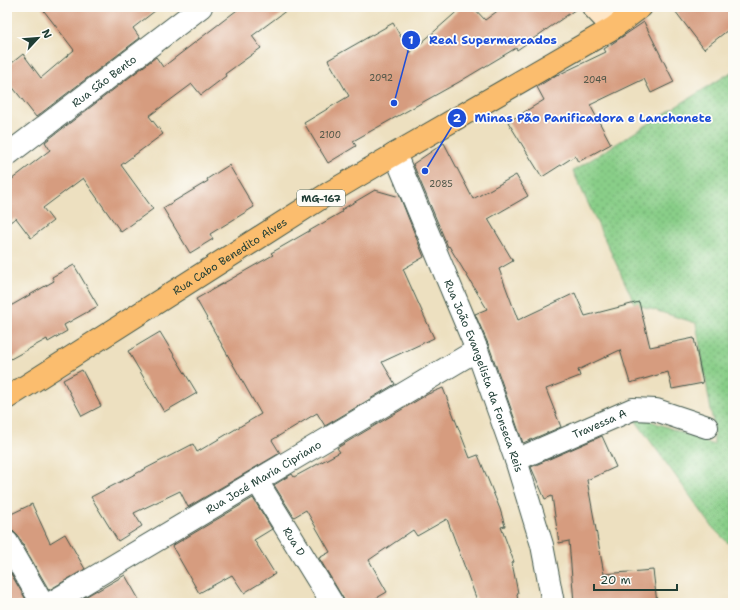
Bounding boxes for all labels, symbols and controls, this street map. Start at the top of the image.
north arrow [18,18,58,58]
text: N [38,27,55,41]
callout: Real Supermercados [401,28,565,52]
text: 1 [408,32,414,48]
text: Real Supermercados [429,32,557,48]
street label: Rua São Bento [69,52,140,111]
house number: 2092 [369,72,393,84]
house number: 2049 [583,74,607,86]
callout: Minas Pão Panificadora e Lanchonete [447,106,720,130]
text: 2 [453,110,462,126]
text: Minas Pão Panificadora e Lanchonete [474,110,712,126]
house number: 2100 [319,129,341,141]
house number: 2085 [429,178,453,190]
road number: MG-167 [297,190,345,206]
street label: Rua Cabo Benedito Alves [170,215,290,299]
street label: Rua João Evangelista da Fonseca Reis [440,277,526,474]
street label: Travessa A [570,406,629,442]
street label: Rua José Maria Cipriano [203,437,324,517]
street label: Rua D [279,524,308,559]
scale bar [594,566,677,592]
text: 20 m [600,572,631,588]

